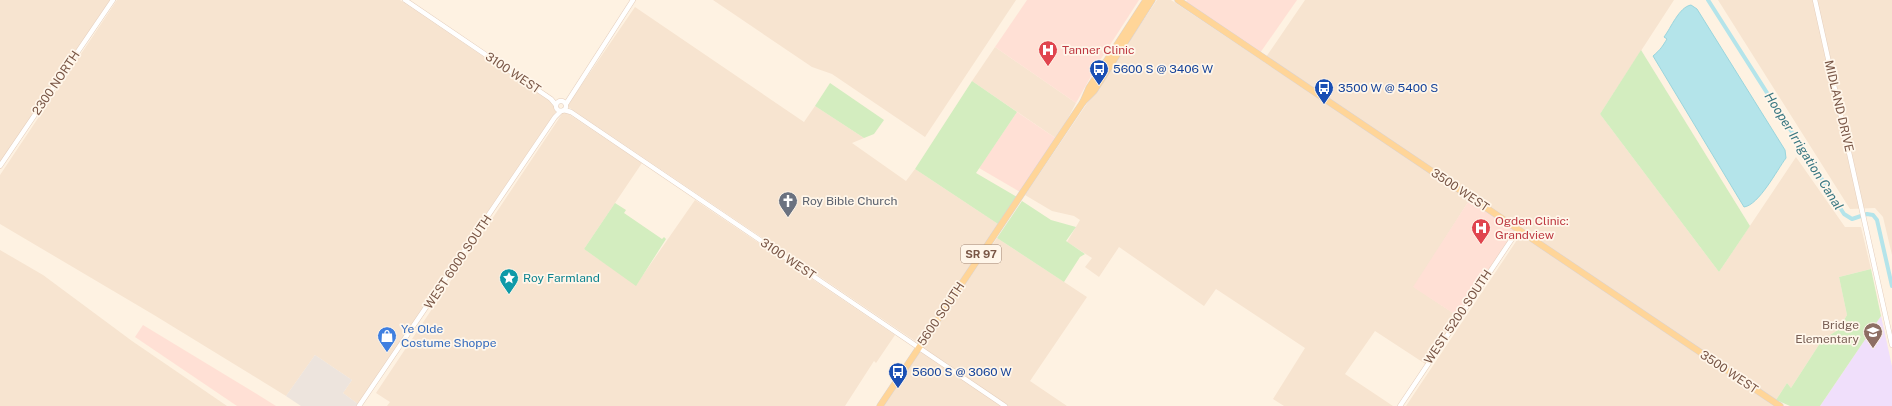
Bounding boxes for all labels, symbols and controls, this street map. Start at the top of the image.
hospital icon: Tanner Clinic [1037,39,1059,67]
place label: Tanner Clinic [1062,43,1135,57]
street label: 2300 NORTH [29,48,83,118]
street label: 3100 WEST [483,49,543,97]
bus stop icon: 5600 S @ 3406 W [1088,58,1110,86]
street label: MIDLAND DRIVE [1822,59,1856,153]
place label: 5600 S @ 3406 W [1113,62,1214,76]
bus stop icon: 3500 W @ 5400 S [1313,77,1335,105]
place label: 3500 W @ 5400 S [1338,81,1438,95]
water label: Hooper Irrigation Canal [1762,89,1847,213]
street label: 3500 WEST [1429,166,1491,214]
church icon: Roy Bible Church [777,190,799,218]
place label: Roy Bible Church [802,194,897,208]
street label: WEST 6000 SOUTH [421,212,495,312]
place label: Ogden Clinic: Grandview [1495,214,1569,242]
hospital icon: Ogden Clinic: Grandview [1470,217,1492,245]
street label: 3100 WEST [758,235,818,283]
road number: SR 97 [961,245,1001,263]
place icon: Roy Farmland [498,267,520,295]
street label: WEST 5200 SOUTH [1421,267,1495,367]
place label: Roy Farmland [523,271,600,285]
street label: 5600 SOUTH [915,279,967,349]
place label: Bridge Elementary [1795,318,1860,346]
school or university icon: Bridge Elementary [1862,321,1884,349]
place label: Ye Olde Costume Shoppe [401,322,497,350]
shop icon: Ye Olde Costume Shoppe [376,325,398,353]
street label: 3500 WEST [1698,348,1760,396]
bus stop icon: 5600 S @ 3060 W [887,361,909,389]
place label: 5600 S @ 3060 W [912,365,1012,379]

